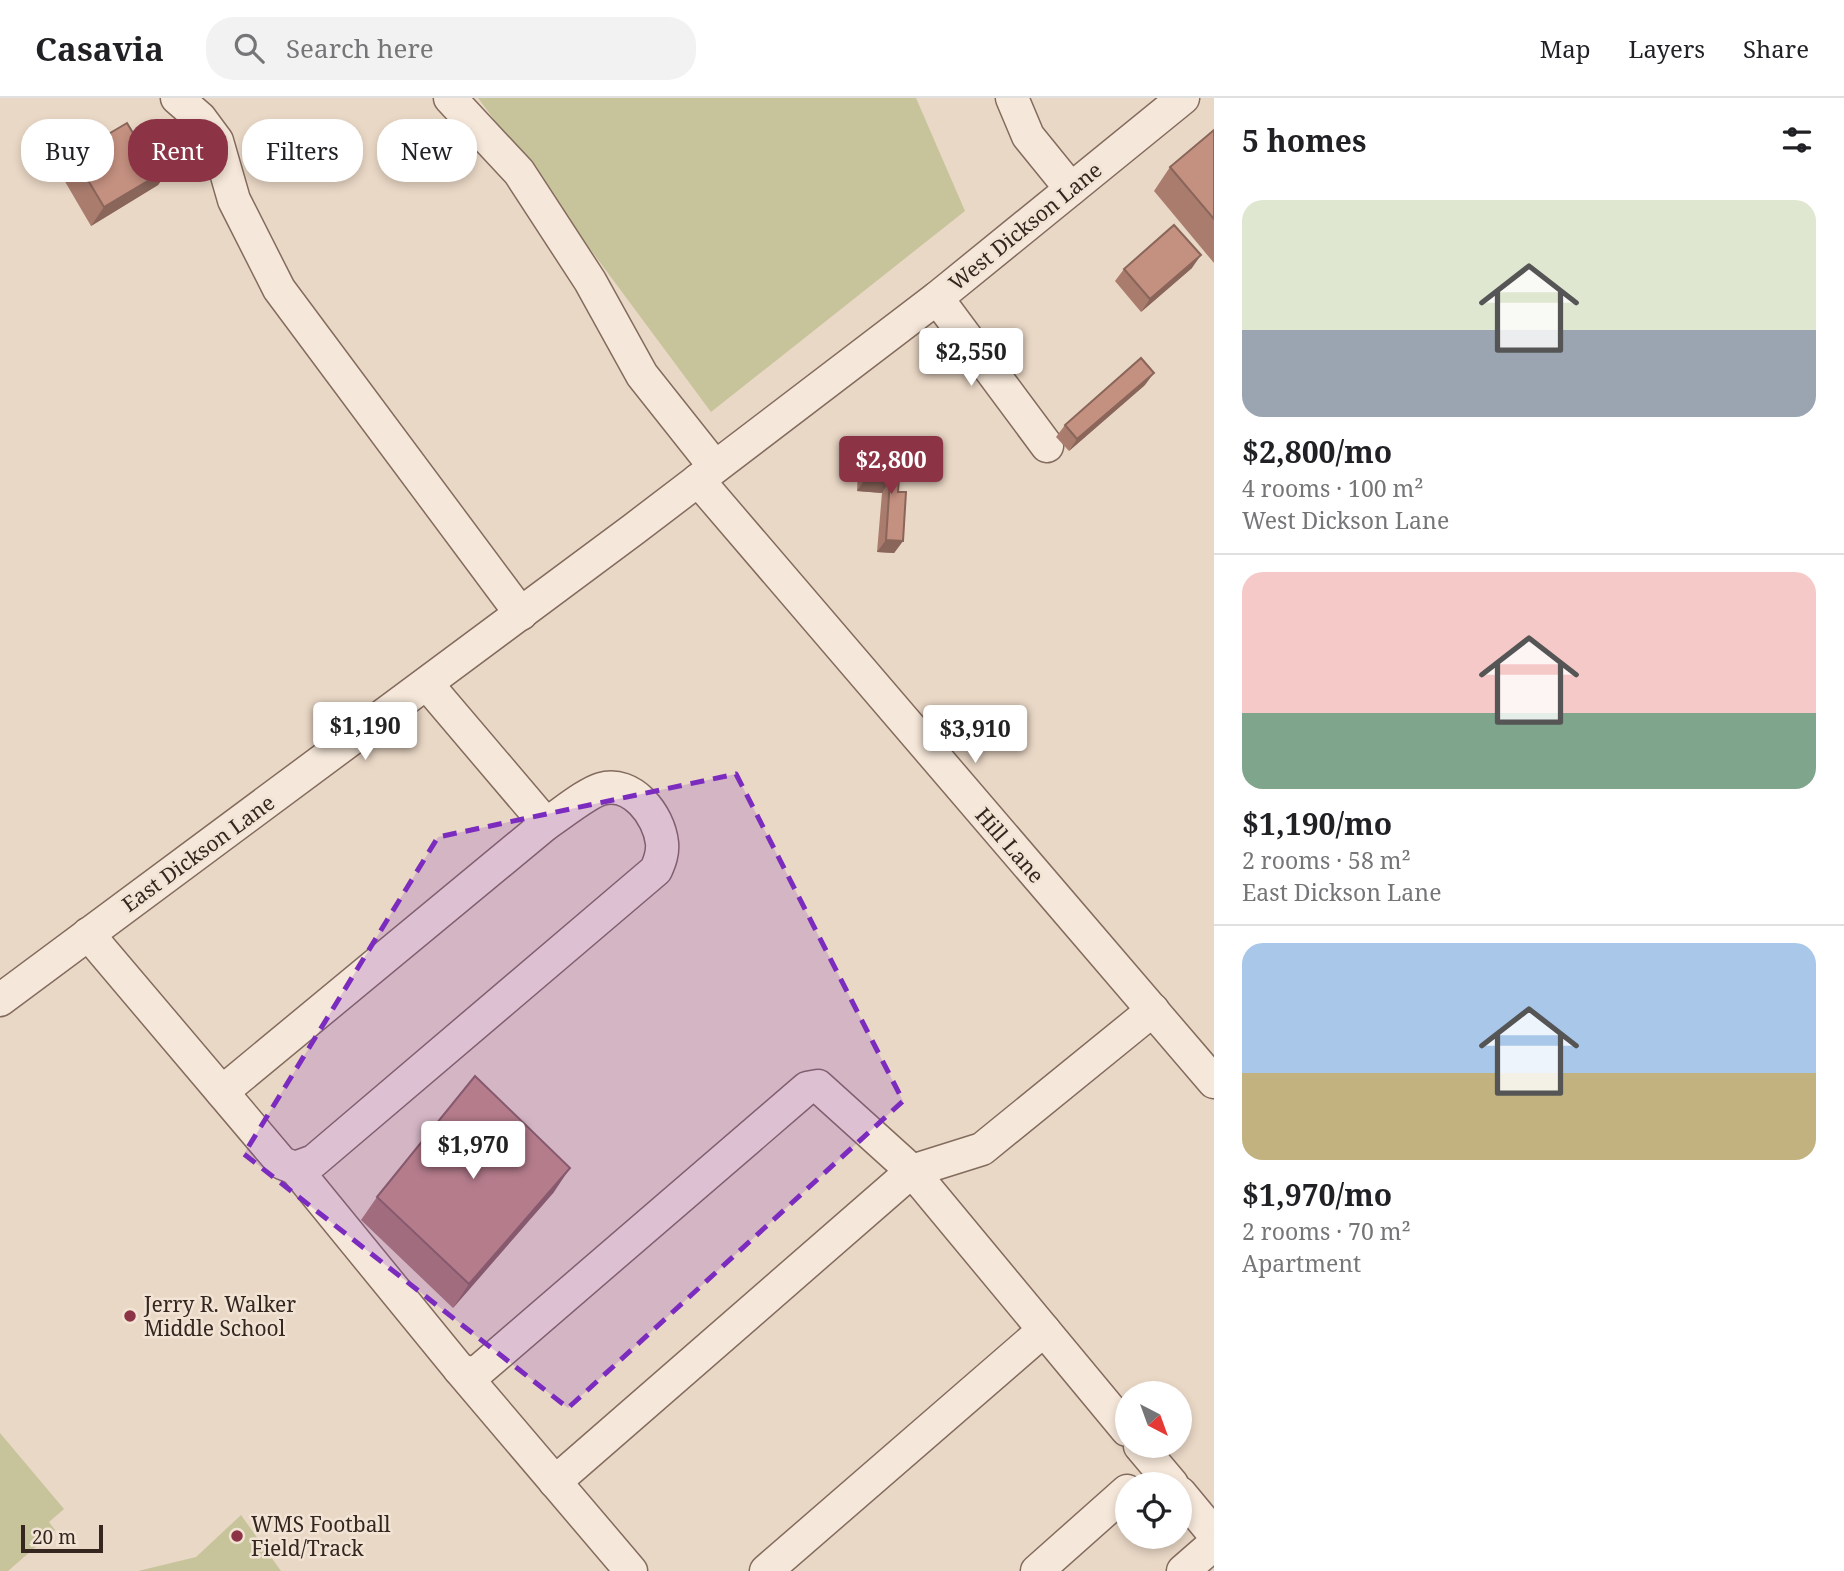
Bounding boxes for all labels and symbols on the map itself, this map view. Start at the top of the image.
street label: West Dickson Lane [943,156,1107,296]
pin: $2,550 [914,328,1028,388]
pin: $2,800 [834,436,948,496]
pin: $1,190 [308,702,422,762]
pin: $3,910 [918,706,1032,765]
street label: East Dickson Lane [116,788,280,918]
street label: Hill Lane [969,801,1051,889]
pin: $1,970 [416,1122,530,1181]
place label: Jerry R. Walker Middle School [143,1290,296,1342]
marker: Jerry R. Walker Middle School [122,1308,138,1324]
north arrow [1115,1381,1192,1458]
place label: WMS Football Field/Track [251,1510,391,1562]
scale bar [21,1522,103,1554]
marker: WMS Football Field/Track [229,1528,245,1544]

